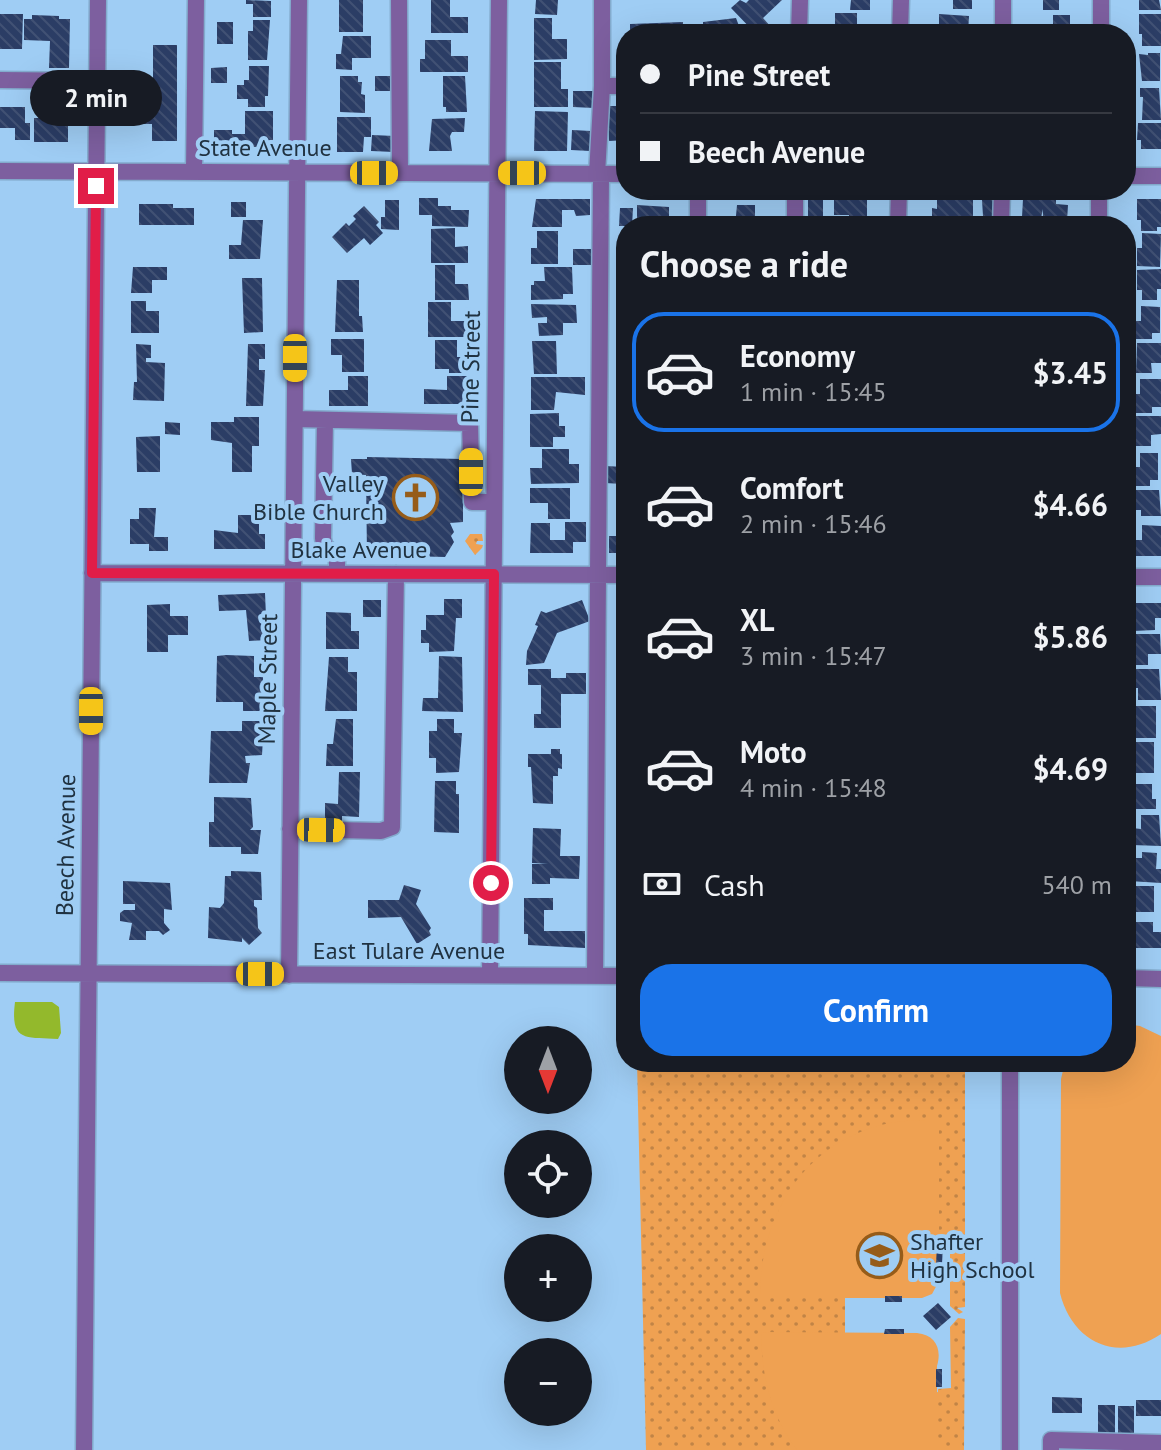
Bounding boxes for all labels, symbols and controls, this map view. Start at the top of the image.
text: Pine Street [688,55,830,94]
callout: 2 min [30,70,162,126]
text: 2 min [64,81,128,114]
street label: State Avenue [198,132,332,163]
text: Beech Avenue [688,132,865,171]
car [350,161,398,185]
car [498,161,546,185]
route end [78,168,114,204]
text: Choose a ride [640,240,848,287]
street label: Pine Street [454,310,487,424]
car [283,334,307,382]
icon: car [644,336,716,408]
text: Economy [740,336,855,375]
text: $3.45 [1033,353,1108,392]
text: 1 min · 15:45 [740,375,887,408]
car [459,448,483,496]
place label: Valley Bible Church [253,468,384,527]
icon: car [644,468,716,540]
text: Comfort [740,468,843,507]
church icon: Valley Bible Church [391,474,439,522]
text: $4.66 [1033,485,1108,524]
text: 2 min · 15:46 [740,507,887,540]
street label: Blake Avenue [291,534,427,565]
icon: car [644,600,716,672]
text: XL [740,600,774,639]
street label: Maple Street [251,613,284,745]
text: $5.86 [1033,617,1108,656]
text: 3 min · 15:47 [740,639,887,672]
car [79,687,103,735]
icon: car [644,732,716,804]
text: Moto [740,732,807,771]
text: $4.69 [1033,749,1108,788]
text: 4 min · 15:48 [740,771,887,804]
street label: Beech Avenue [49,774,82,916]
car [297,818,345,842]
icon: cash [640,862,684,906]
route start [473,865,509,901]
text: Cash [704,865,765,904]
text: 540 m [1041,868,1112,901]
street label: East Tulare Avenue [313,935,505,966]
car [236,962,284,986]
button: Confirm [640,964,1112,1056]
north arrow [504,1026,592,1114]
map controls [504,1026,592,1426]
button: locate [504,1130,592,1218]
place label: Shafter High School [910,1226,1034,1285]
school or university icon: Shafter High School [855,1232,903,1280]
button: + [504,1234,592,1322]
button: − [504,1338,592,1426]

